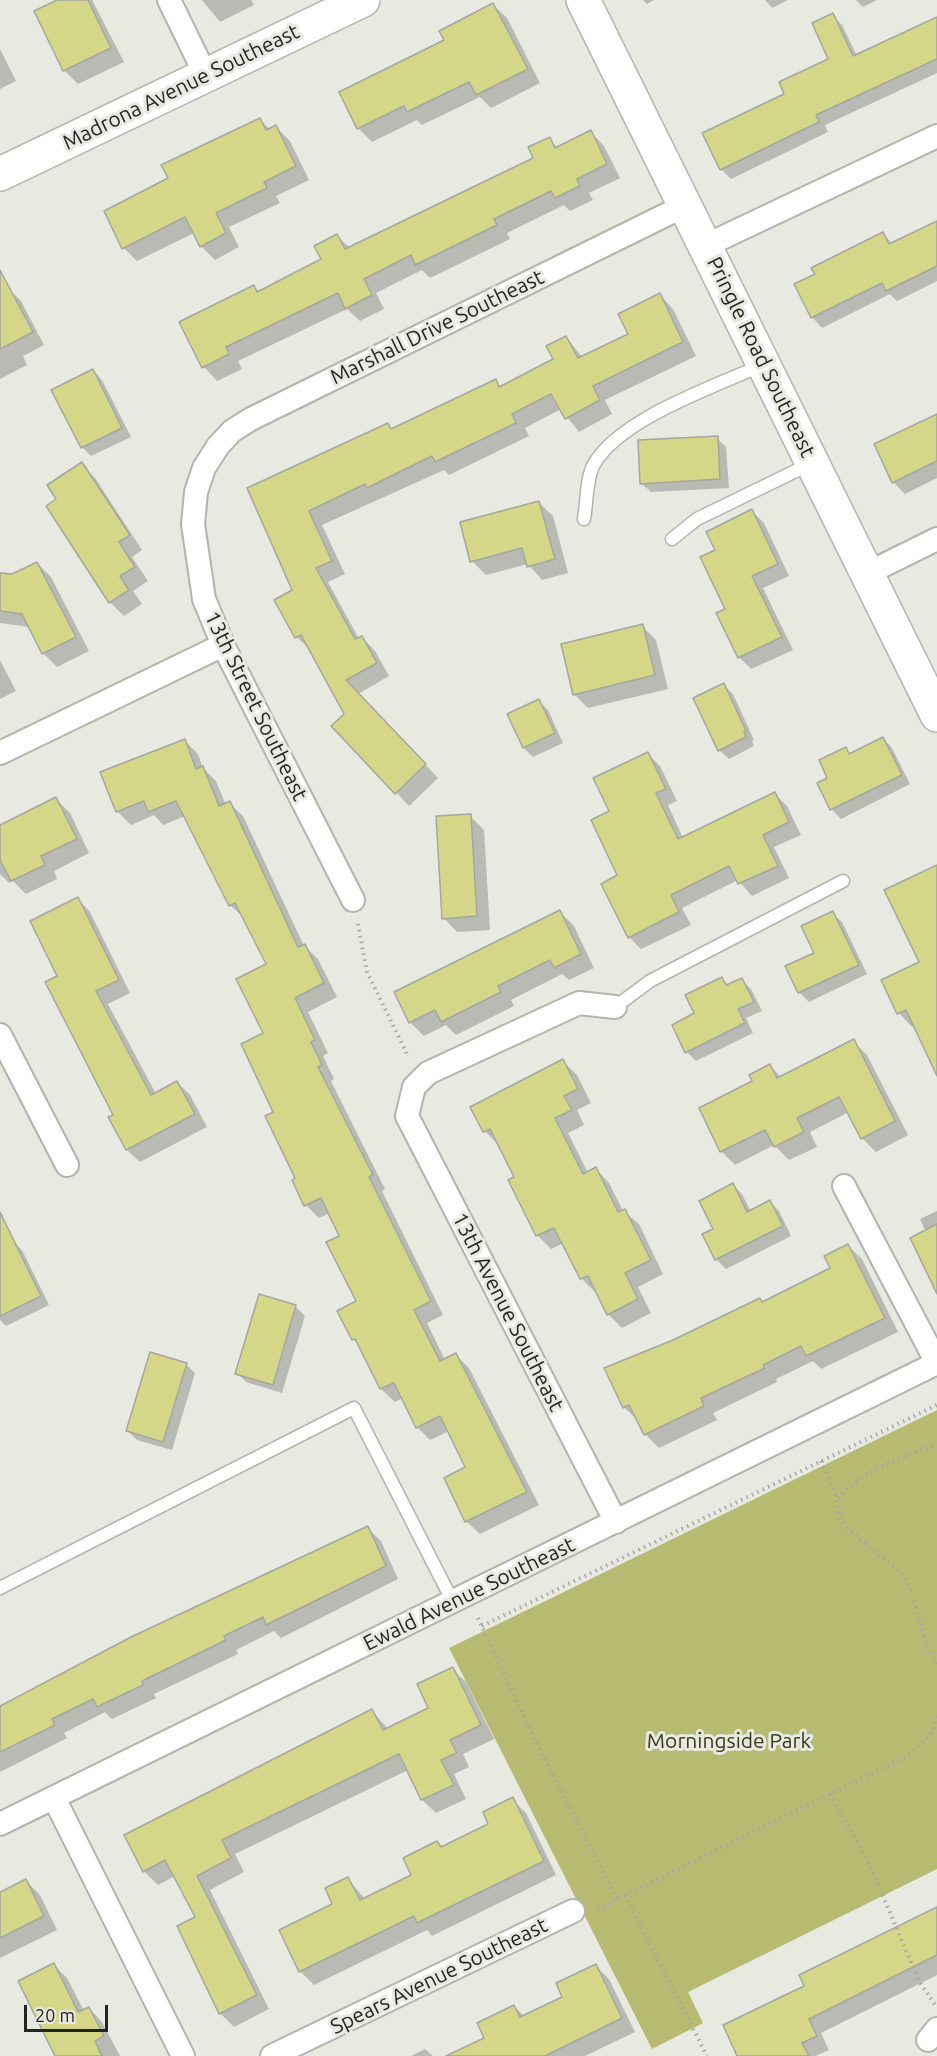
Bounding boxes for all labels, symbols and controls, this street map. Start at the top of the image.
street label: Madrona Avenue Southeast [59,19,303,155]
street label: Pringle Road Southeast [701,253,821,461]
street label: Marshall Drive Southeast [326,264,548,390]
street label: 13th Street Southeast [199,607,313,805]
street label: 13th Avenue Southeast [447,1208,569,1416]
street label: Ewald Avenue Southeast [359,1532,579,1656]
park label: Morningside Park [647,1728,811,1754]
street label: Spears Avenue Southeast [326,1912,552,2040]
scale bar [27,1993,111,2031]
text: 20 m [35,2005,75,2025]

